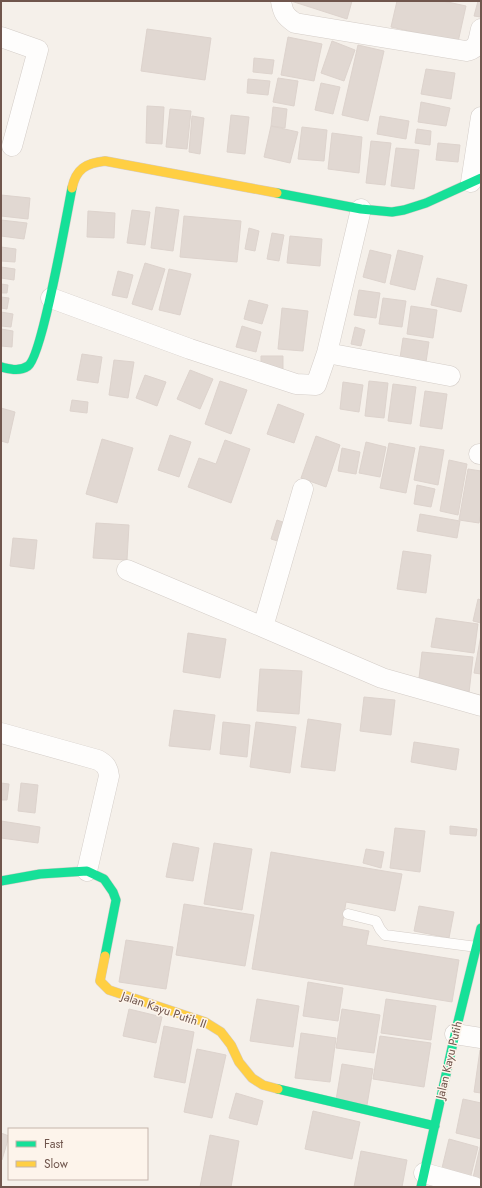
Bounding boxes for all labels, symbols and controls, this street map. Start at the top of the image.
street label: Jalan Kayu Putih II [117,986,209,1033]
street label: Jalan Kayu Putih [431,1019,467,1103]
legend [8,1128,148,1180]
text: Fast [44,1135,63,1153]
text: Slow [44,1155,69,1173]

